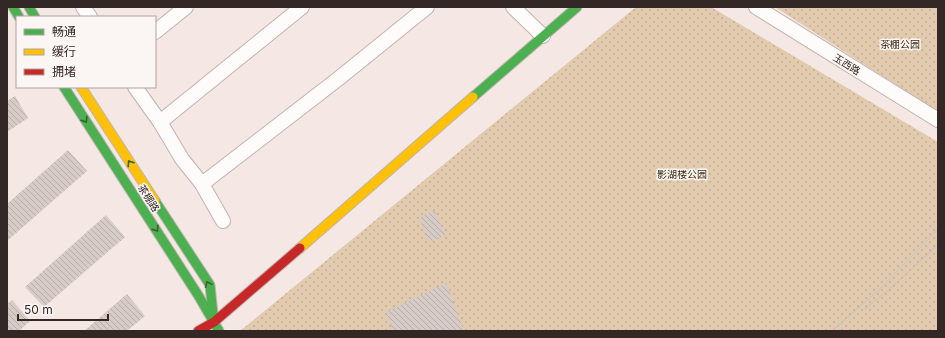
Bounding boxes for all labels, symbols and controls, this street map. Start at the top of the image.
legend [16,16,156,88]
text: 畅通 [52,24,76,39]
park label: 茶棚公园 [880,38,920,50]
text: 缓行 [52,44,76,59]
street label: 玉西路 [831,51,863,77]
text: 拥堵 [52,64,76,79]
one-way arrow [80,116,88,123]
one-way arrow [128,160,135,167]
park label: 影湖楼公园 [657,168,707,180]
street label: 茶棚路 [136,182,162,214]
one-way arrow [151,225,158,232]
one-way arrow [204,280,212,287]
scale bar [18,296,108,322]
text: 50 m [24,302,53,317]

